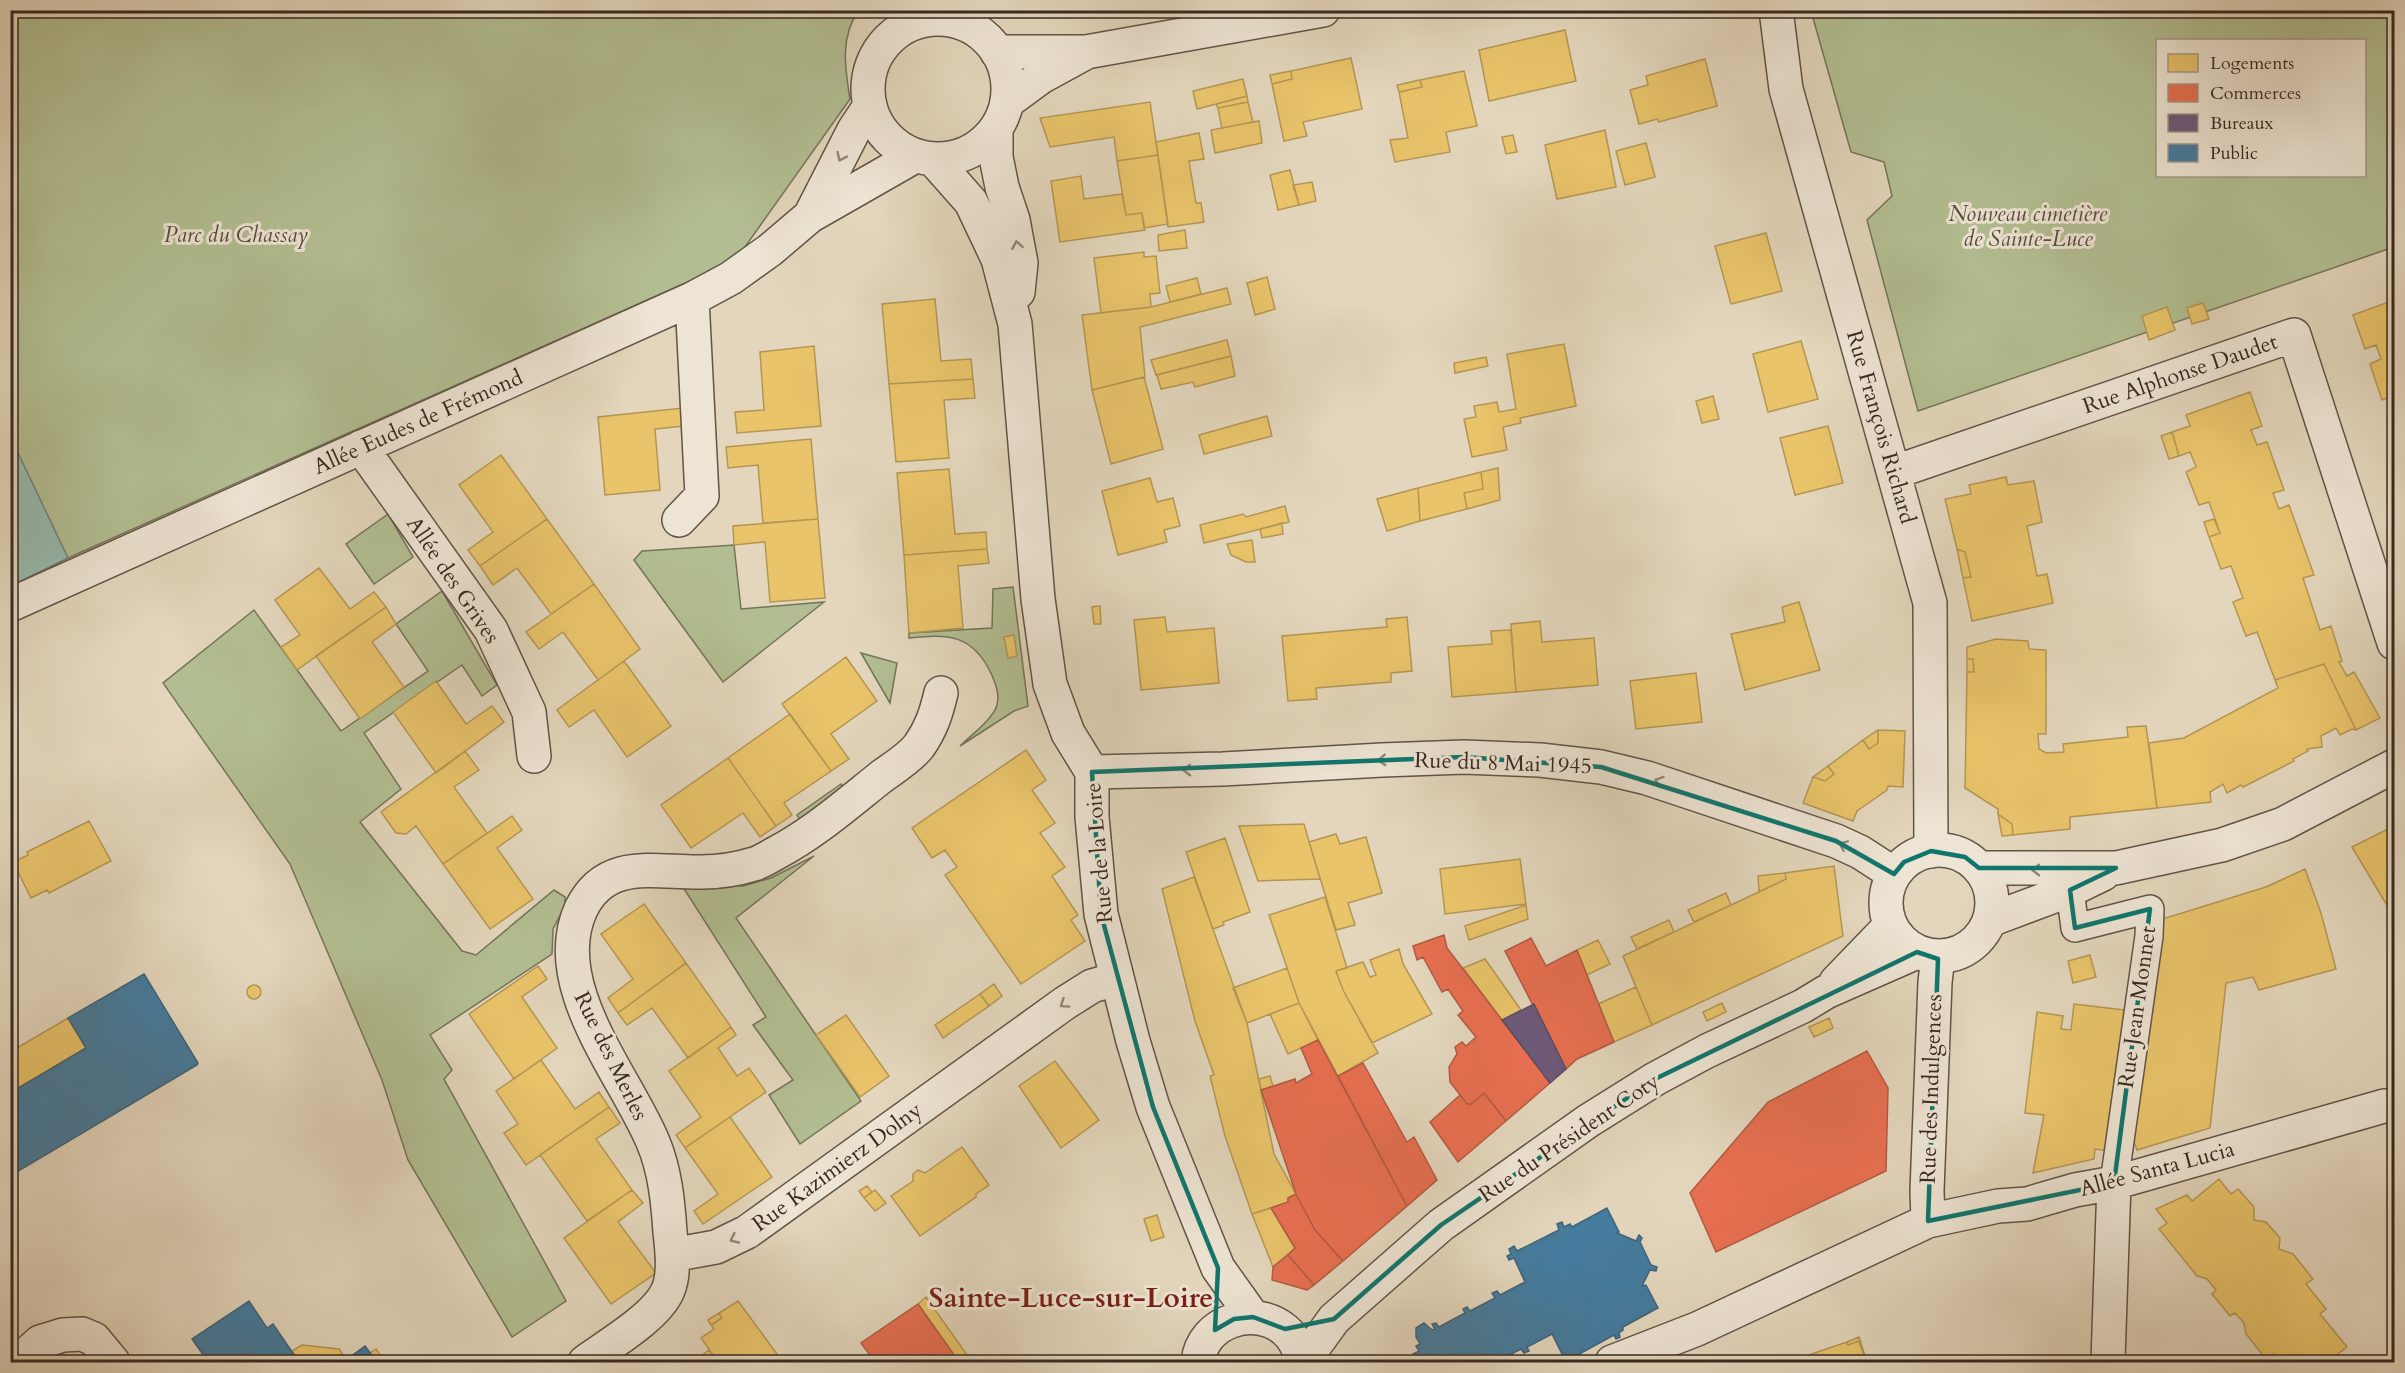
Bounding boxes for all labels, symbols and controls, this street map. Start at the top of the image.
legend [2156,39,2366,177]
text: Logements [2210,51,2294,76]
text: Commerces [2210,81,2301,106]
text: Bureaux [2210,111,2274,136]
text: Public [2210,141,2258,166]
one-way arrow [836,151,848,162]
park label: Nouveau cimetière de Sainte-Luce [1949,199,2108,254]
park label: Parc du Chassay [164,220,308,250]
one-way arrow [1011,240,1024,250]
street label: Rue François Richard [1839,327,1923,528]
street label: Rue Alphonse Daudet [2079,327,2281,421]
street label: Allée Eudes de Frémond [309,362,528,482]
street label: Allée des Grives [399,510,507,650]
street label: Rue du 8 Mai 1945 [1414,745,1592,781]
one-way arrow [1378,753,1387,766]
one-way arrow [1183,764,1192,776]
one-way arrow [1654,776,1665,789]
street label: Rue de la Loire [1078,781,1120,925]
one-way arrow [1839,840,1850,852]
one-way arrow [2032,864,2041,876]
street label: Rue Jean Monnet [2111,924,2163,1090]
street label: Rue des Merles [567,987,655,1125]
street label: Rue des Indulgences [1913,994,1949,1184]
one-way arrow [1060,997,1071,1008]
street label: Rue du Président Coty [1473,1066,1666,1210]
street label: Rue Kazimierz Dolny [746,1095,928,1239]
street label: Allée Santa Lucia [2076,1134,2238,1204]
one-way arrow [730,1231,741,1243]
district label: Sainte-Luce-sur-Loire [929,1279,1213,1317]

